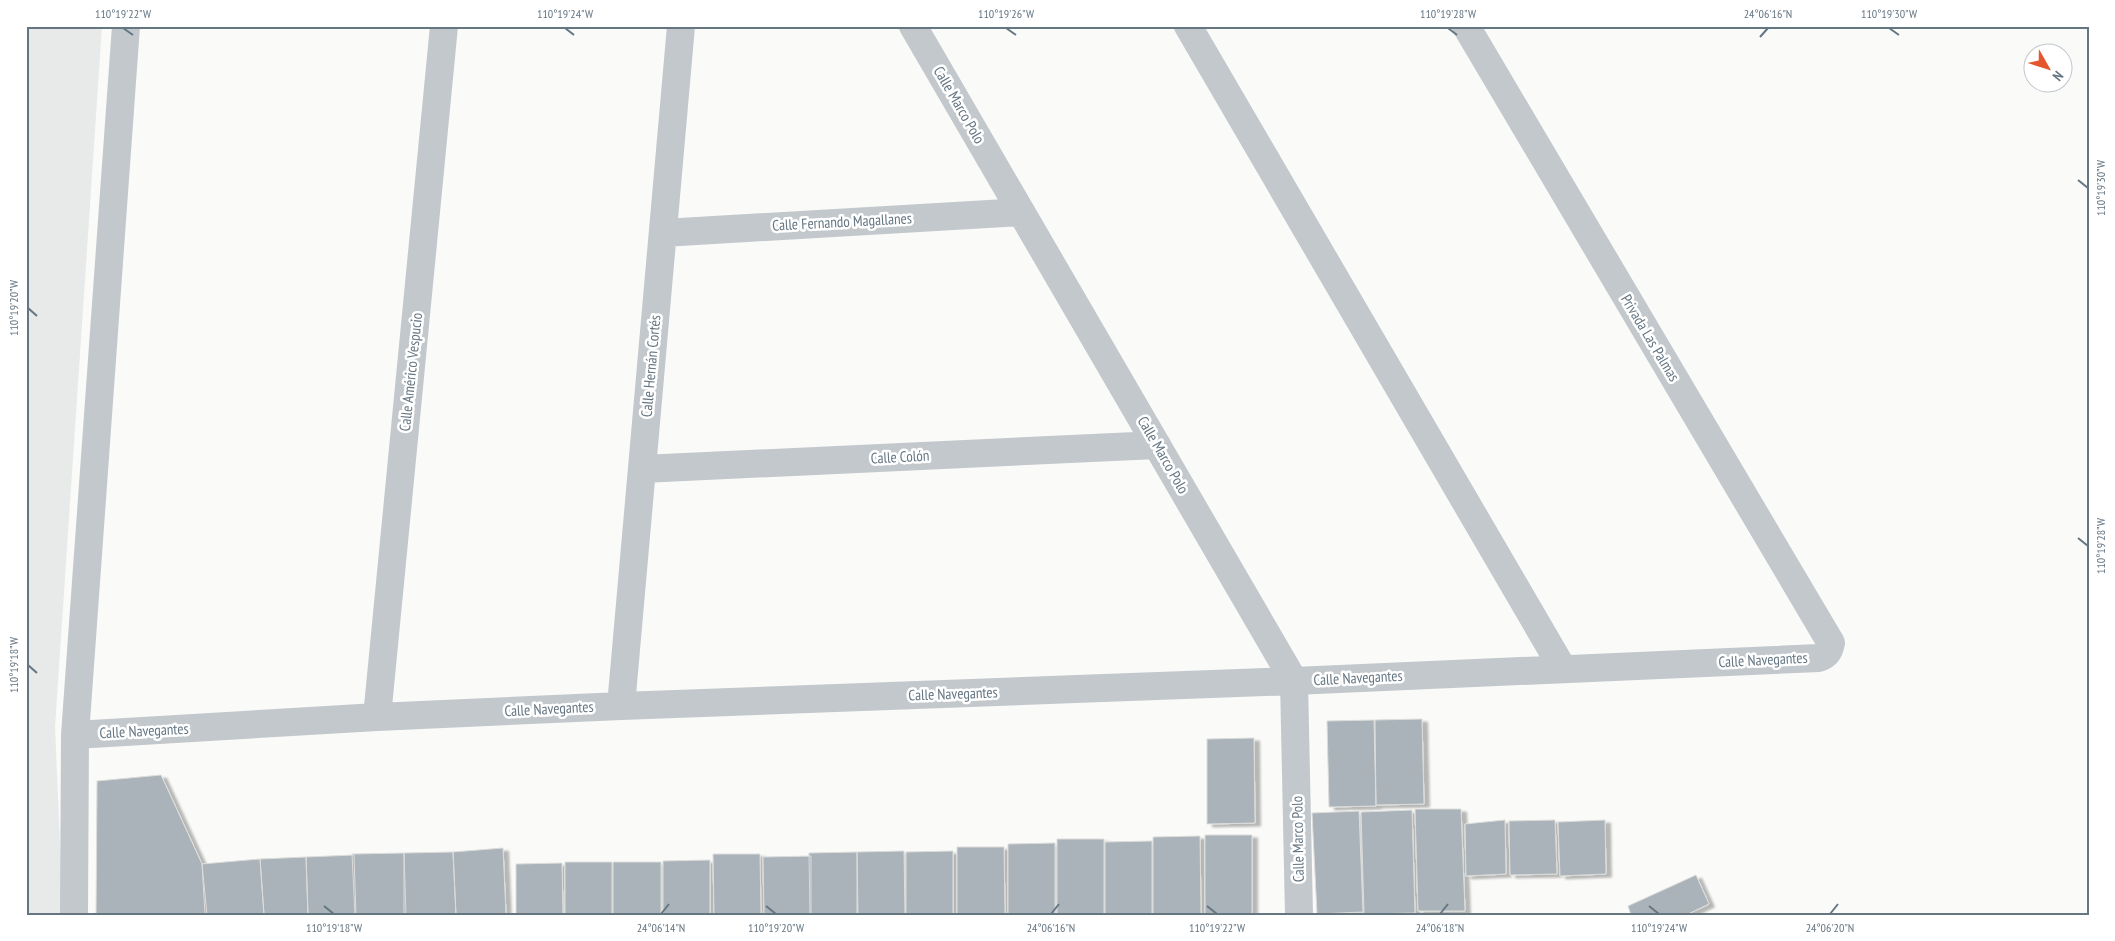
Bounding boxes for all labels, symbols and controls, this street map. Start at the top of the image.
text: 110°19'22"W [95,6,151,21]
text: 110°19'24"W [537,6,593,21]
text: 110°19'26"W [978,6,1034,21]
text: 110°19'28"W [1420,6,1476,21]
text: 24°06'16"N [1744,6,1792,21]
text: 110°19'30"W [1861,6,1917,21]
north arrow [2022,42,2072,92]
street label: Calle Marco Polo [930,63,989,147]
text: N [2049,68,2067,85]
text: 110°19'30"W [2093,160,2108,216]
street label: Calle Fernando Magallanes [772,208,912,235]
text: 110°19'20"W [6,280,21,336]
street label: Privada Las Palmas [1617,291,1684,385]
street label: Calle Américo Vespucio [395,312,426,432]
street label: Calle Hernán Cortés [637,314,664,418]
street label: Calle Marco Polo [1134,413,1193,497]
street label: Calle Colón [870,445,930,468]
text: 110°19'28"W [2093,518,2108,574]
text: 110°19'18"W [6,637,21,693]
street label: Calle Navegantes [1718,648,1808,671]
street label: Calle Navegantes [1313,666,1403,689]
street label: Calle Navegantes [908,682,998,705]
street label: Calle Navegantes [504,697,594,720]
street label: Calle Navegantes [99,719,189,742]
street label: Calle Marco Polo [1287,796,1308,882]
text: 110°19'18"W [306,920,362,935]
text: 24°06'14"N [637,920,685,935]
text: 110°19'20"W [748,920,804,935]
text: 24°06'16"N [1027,920,1075,935]
text: 110°19'22"W [1189,920,1245,935]
text: 24°06'18"N [1416,920,1464,935]
text: 110°19'24"W [1631,920,1687,935]
text: 24°06'20"N [1806,920,1854,935]

